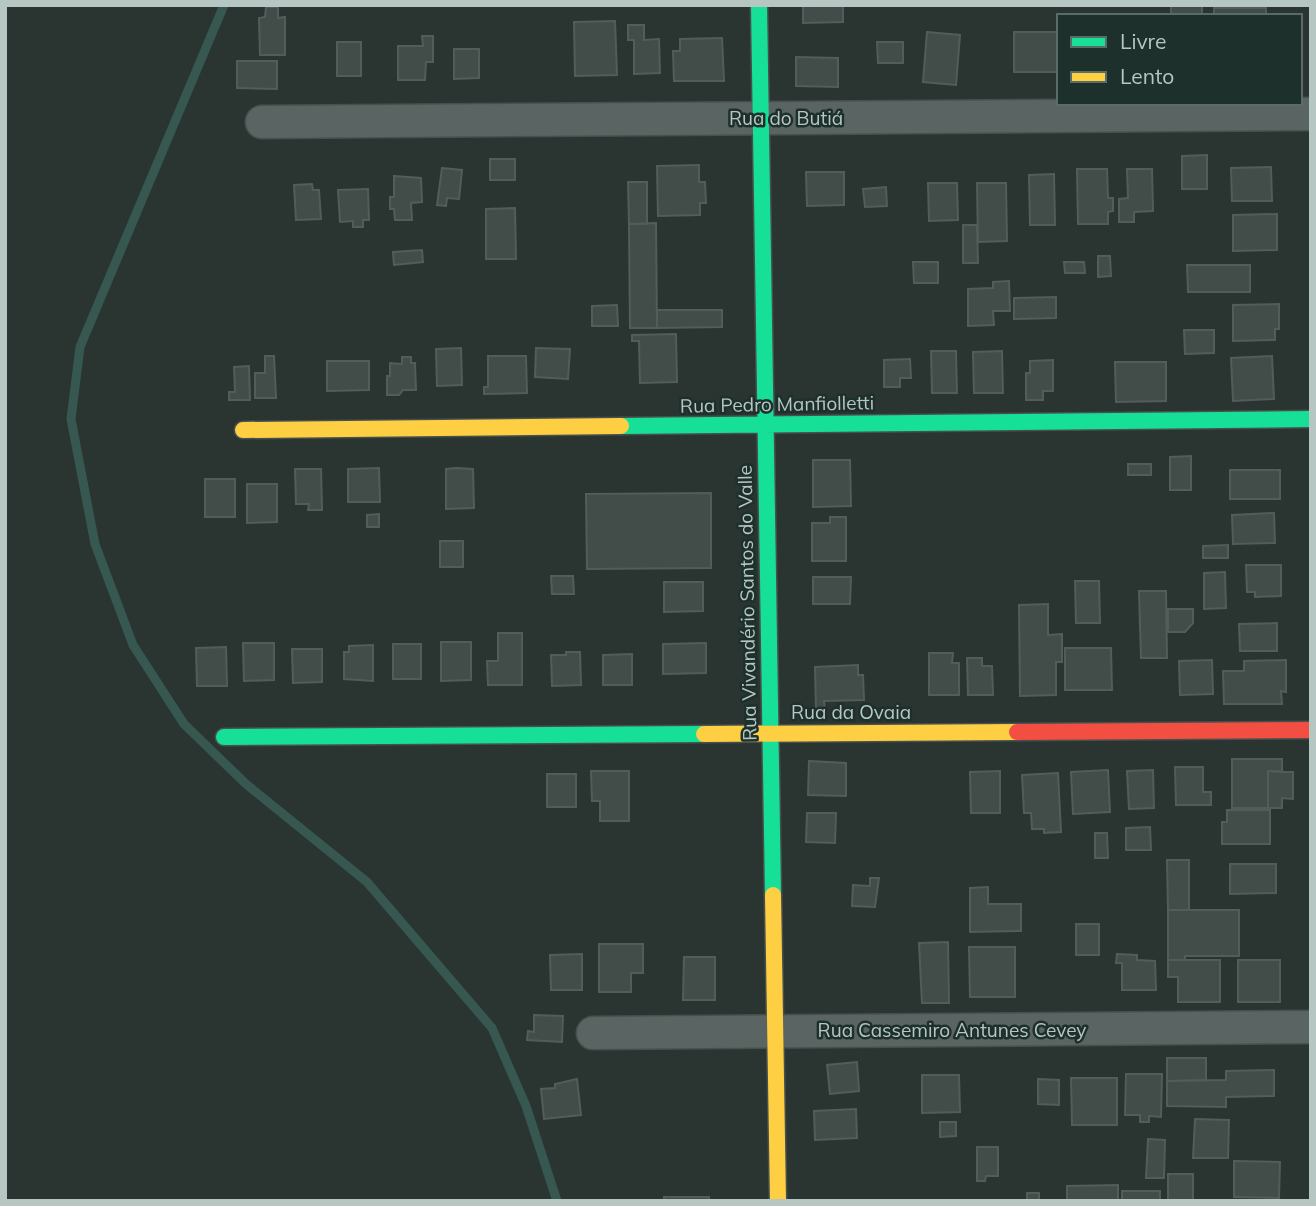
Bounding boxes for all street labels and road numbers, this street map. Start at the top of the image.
street label: Rua do Butiá [729,106,843,130]
street label: Rua Pedro Manfiolletti [680,390,874,418]
street label: Rua Vivandério Santos do Valle [733,465,761,741]
street label: Rua da Ovaia [791,700,911,724]
street label: Rua Cassemiro Antunes Cevey [818,1018,1086,1042]

